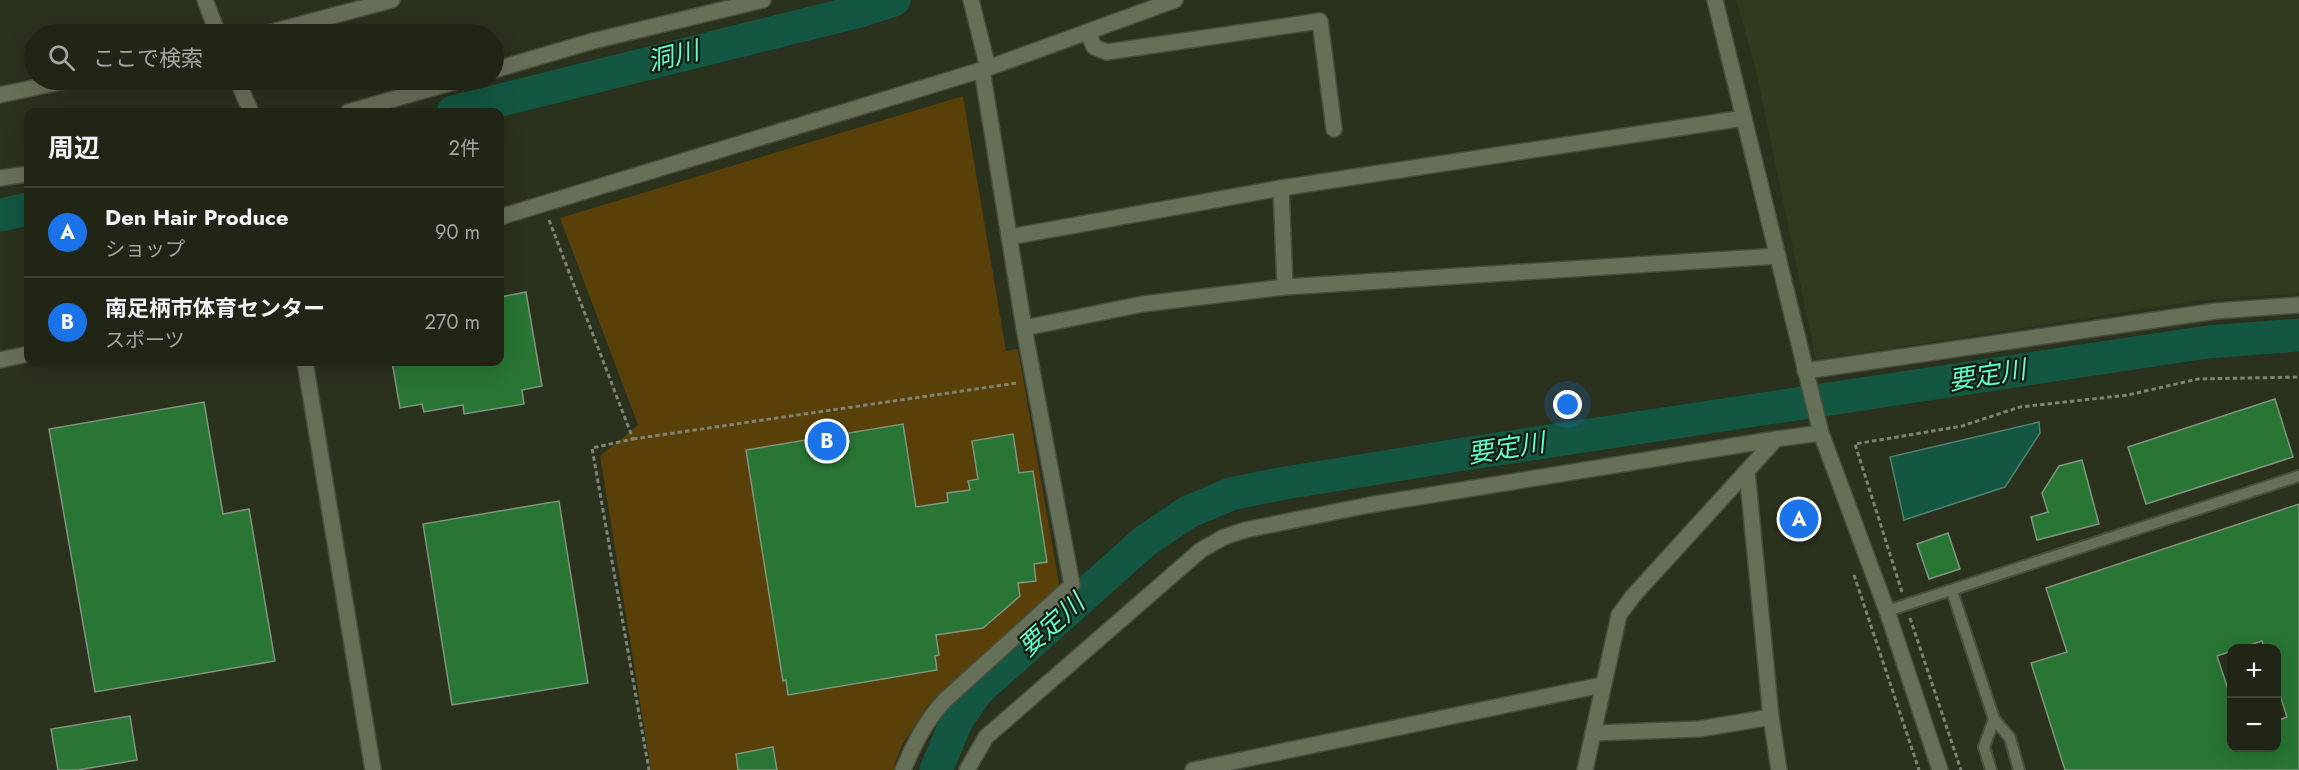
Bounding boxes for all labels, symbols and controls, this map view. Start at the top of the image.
search box [24,24,504,90]
water label: 洞川 [643,31,706,81]
icon: search [45,41,78,74]
text: ここで検索 [93,42,203,74]
text: 周辺 [48,129,100,167]
text: 2件 [449,134,480,163]
text: Den Hair Produce [105,201,289,233]
text: A [60,218,75,247]
text: 90 m [435,218,480,247]
text: ショップ [105,235,185,264]
text: 南足柄市体育センター [105,292,325,324]
text: B [61,308,74,337]
text: 270 m [425,308,480,337]
text: スポーツ [105,326,185,355]
water label: 要定川 [1946,350,2031,400]
your location [1553,390,1582,419]
pin: B [808,418,846,464]
water label: 要定川 [1465,423,1550,473]
pin: A [1780,496,1818,542]
water label: 要定川 [1009,583,1095,665]
map controls [2227,644,2281,752]
button: + [2227,644,2281,698]
button: − [2227,698,2281,752]

